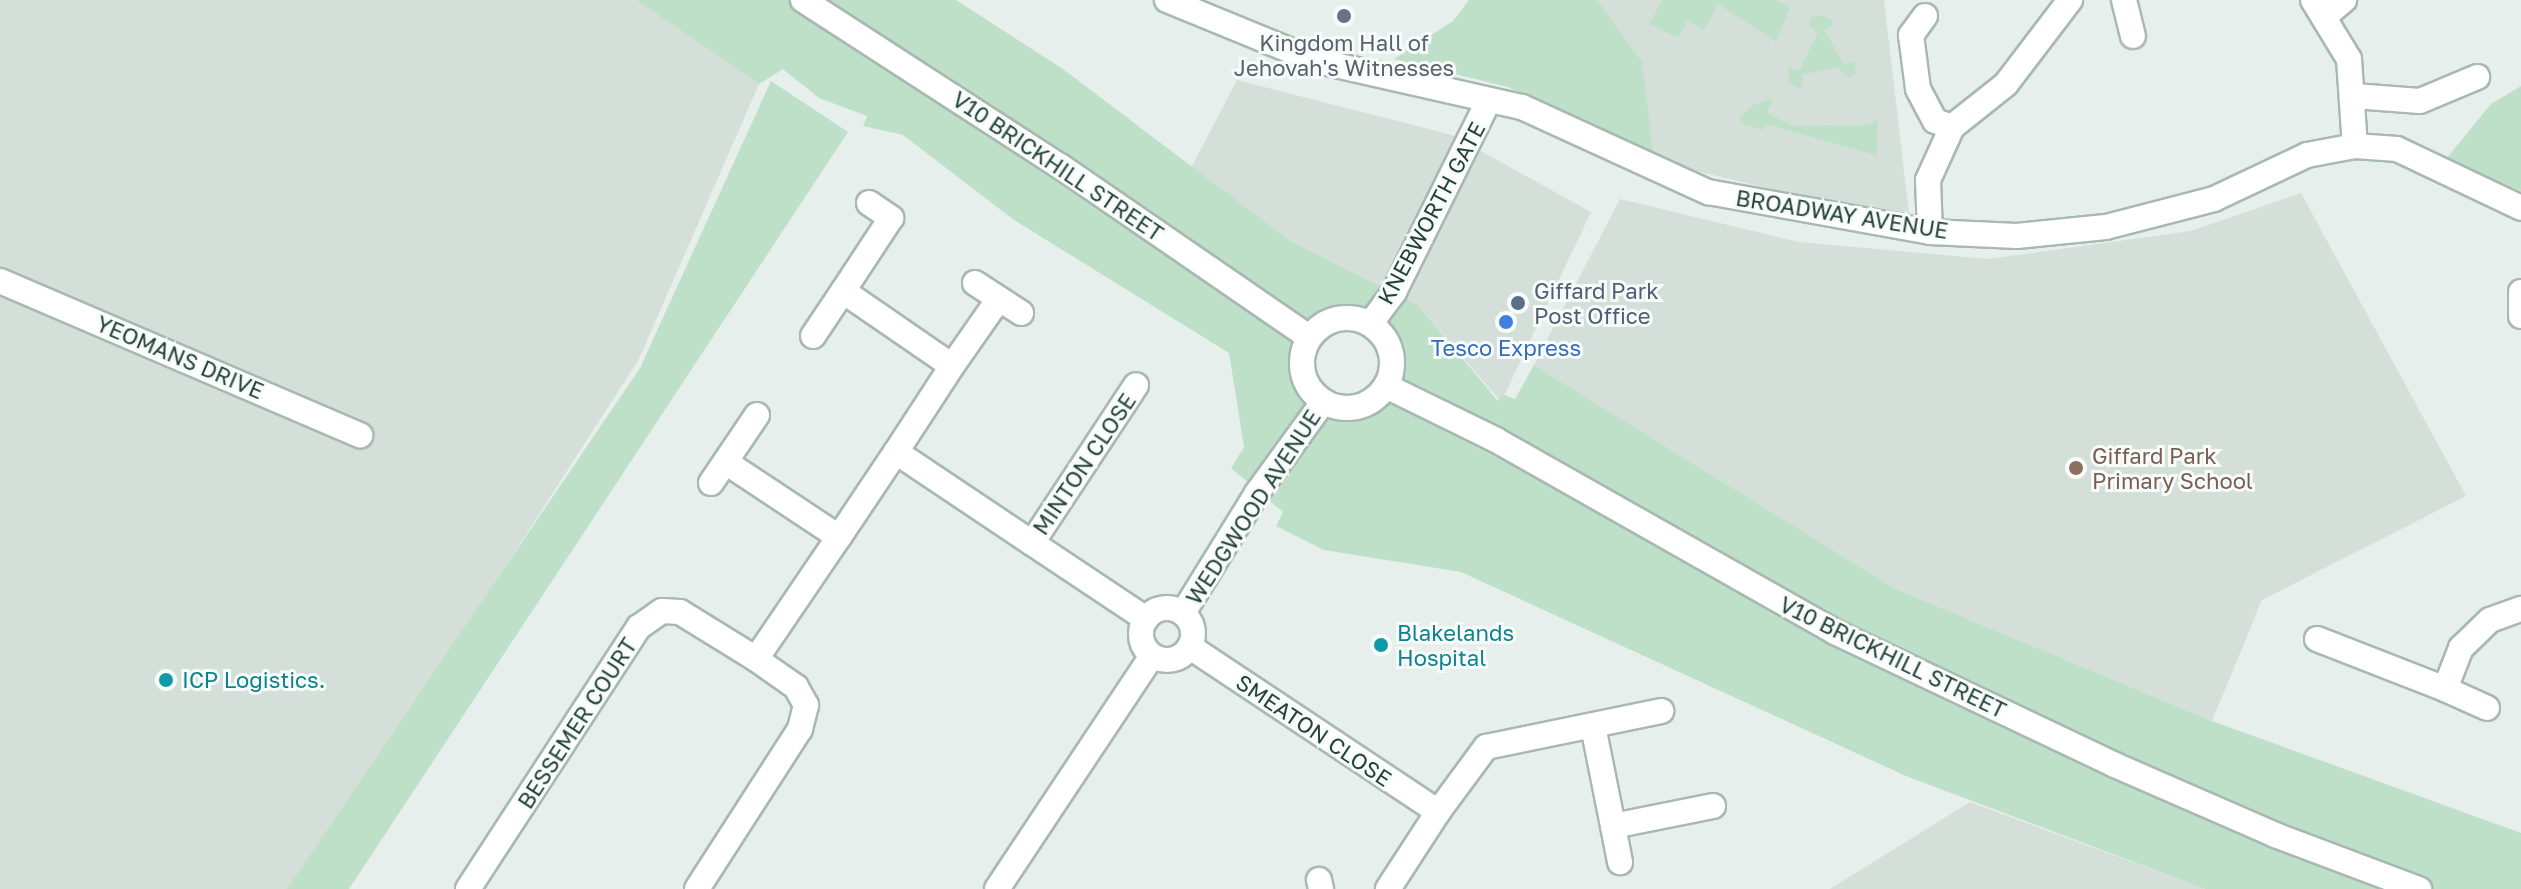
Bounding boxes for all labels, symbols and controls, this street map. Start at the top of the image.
marker: Kingdom Hall of Jehovah's Witnesses [1335,7,1353,25]
place label: Kingdom Hall of Jehovah's Witnesses [1234,29,1454,80]
street label: V10 BRICKHILL STREET [948,86,1168,246]
street label: KNEBWORTH GATE [1372,117,1490,309]
street label: BROADWAY AVENUE [1734,184,1950,244]
place label: Giffard Park Post Office [1534,277,1659,328]
marker: Giffard Park Post Office [1509,294,1527,312]
street label: YEOMANS DRIVE [92,310,268,404]
marker: Tesco Express [1497,313,1515,331]
place label: Tesco Express [1431,335,1581,361]
street label: MINTON CLOSE [1027,388,1141,540]
street label: WEDGWOOD AVENUE [1180,405,1326,609]
place label: Giffard Park Primary School [2092,442,2253,494]
marker: Giffard Park Primary School [2067,459,2085,477]
street label: V10 BRICKHILL STREET [1775,591,2011,723]
place label: Blakelands Hospital [1397,619,1514,670]
street label: BESSEMER COURT [512,633,642,813]
marker: Blakelands Hospital [1372,636,1390,654]
place label: ICP Logistics. [182,667,325,693]
street label: SMEATON CLOSE [1231,668,1397,792]
marker: ICP Logistics. [157,671,175,689]

